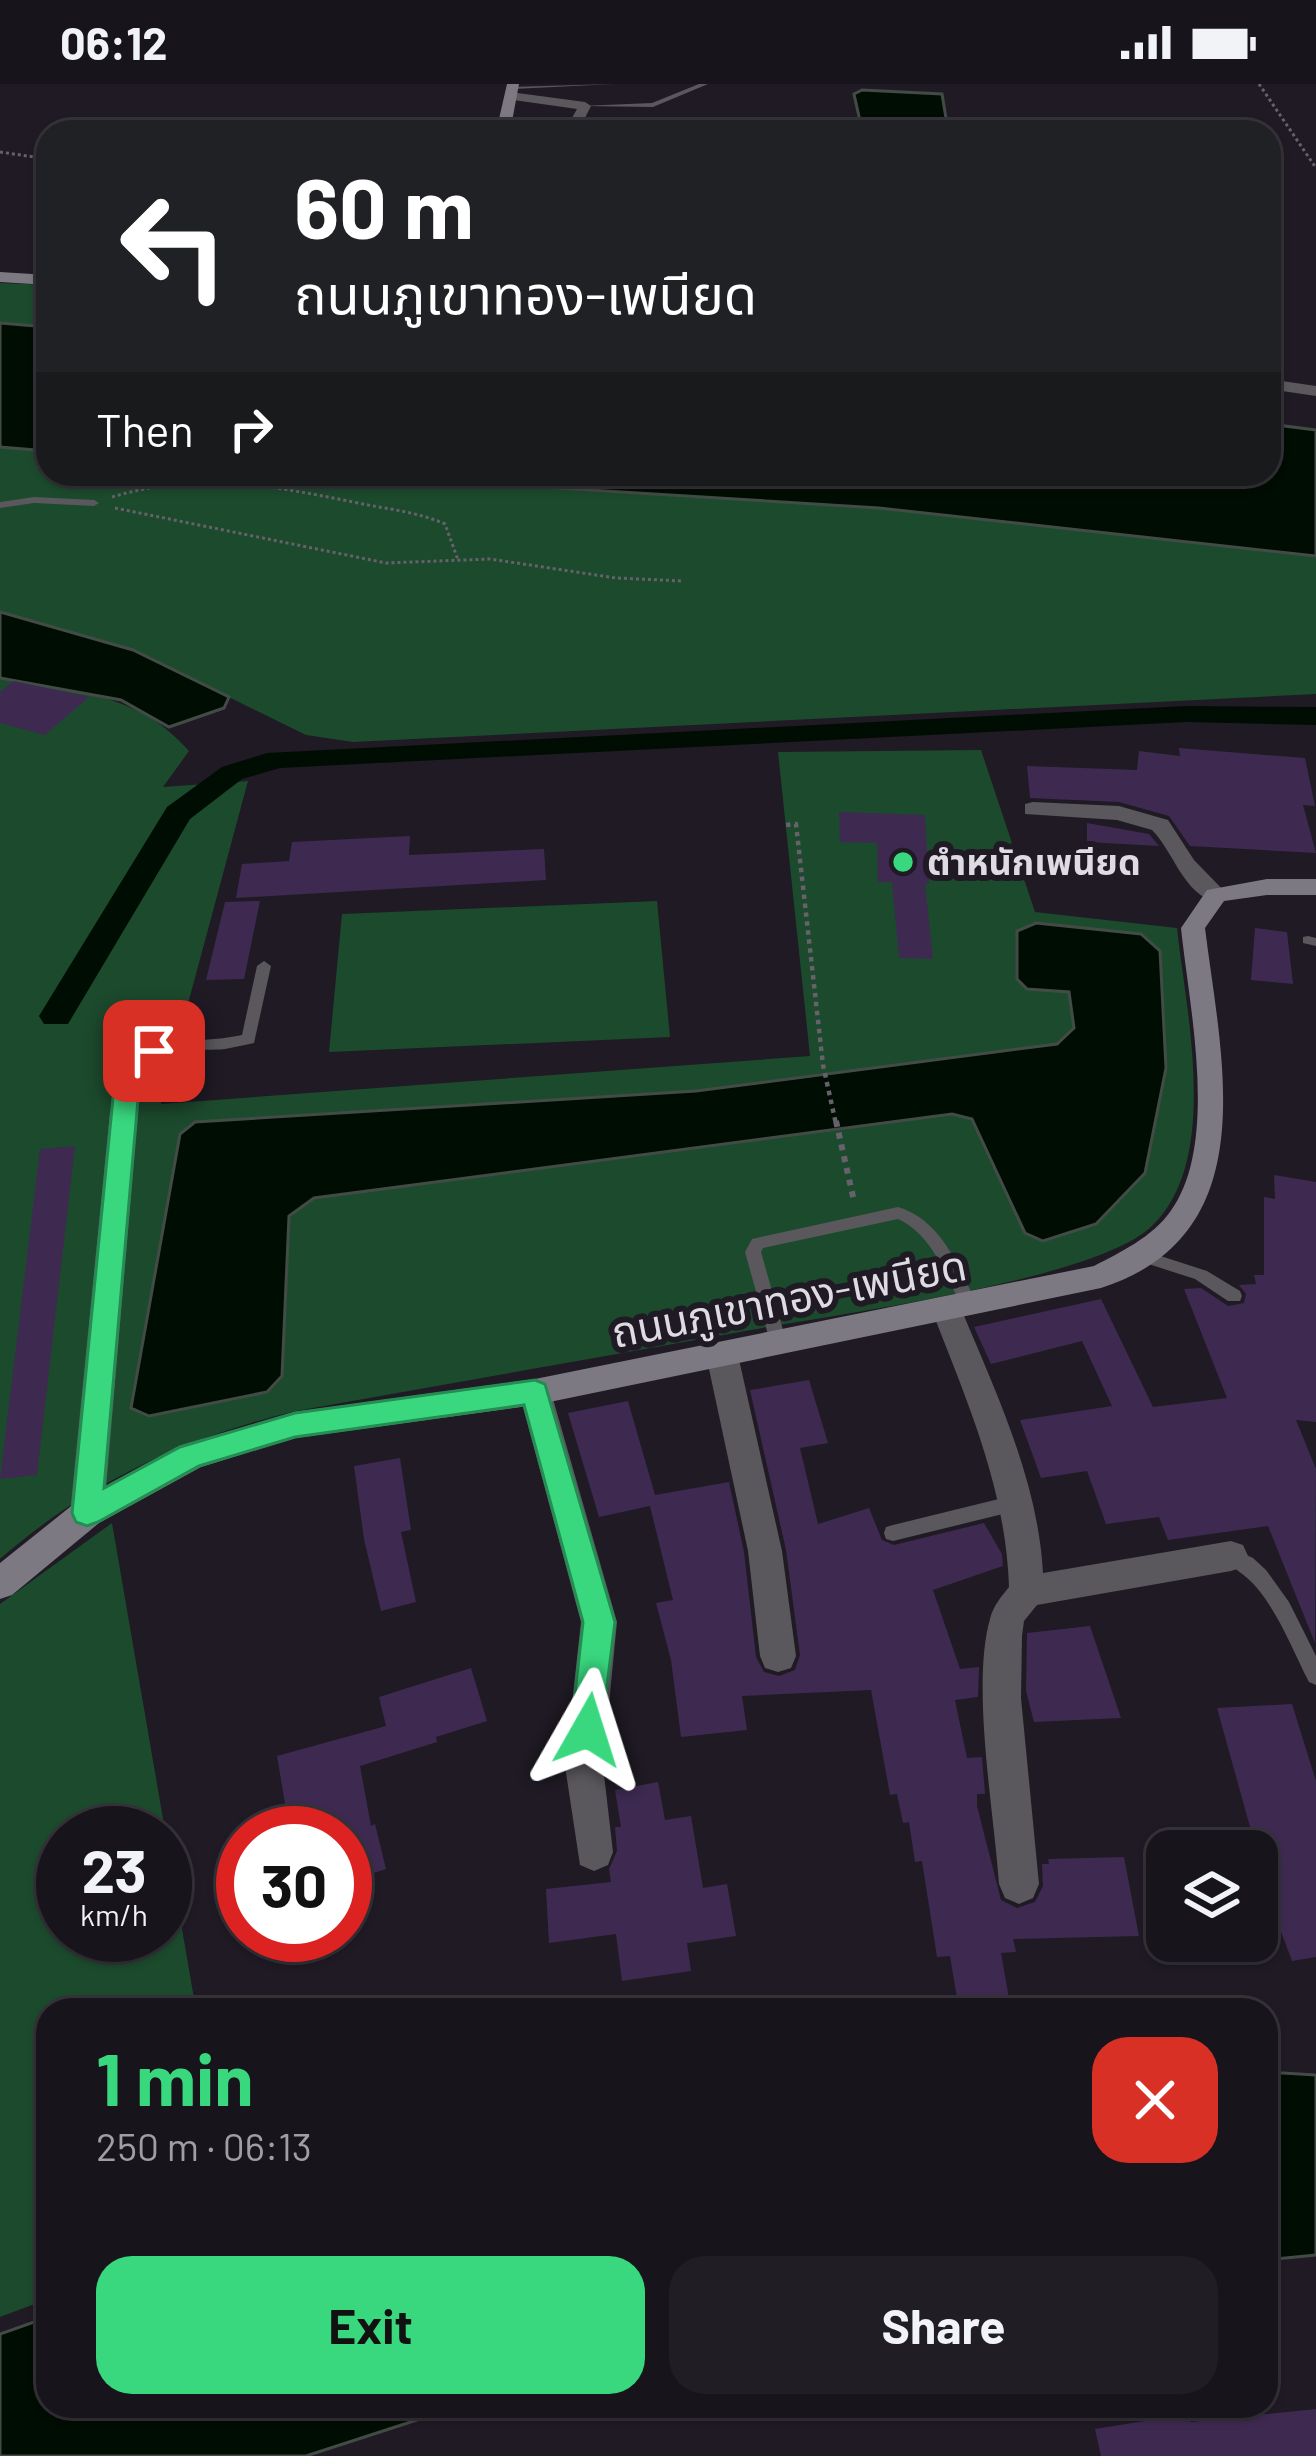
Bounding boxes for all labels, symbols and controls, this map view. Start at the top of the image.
text: 06:12 [60,15,167,69]
text: 60 m [294,155,474,256]
icon: left [96,168,252,324]
text: ถนนภูเขาทอง-เพนียด [294,260,757,325]
icon: right [218,396,284,462]
text: Then [96,402,194,456]
place label: ตำหนักเพนียด [927,839,1141,882]
marker: ตำหนักเพนียด [890,849,916,875]
pin [103,1000,205,1102]
icon: arrive [121,1018,187,1084]
street label: ถนนภูเขาทอง-เพนียด [607,1238,971,1359]
position arrow [525,1667,651,1793]
speed limit sign: 30 [216,1806,372,1962]
map controls [1146,1830,1278,1962]
button: layers [1146,1830,1278,1962]
text: 23 [81,1833,147,1905]
text: km/h [80,1896,148,1932]
text: 1 min [96,2034,254,2120]
button: close [1092,2037,1218,2163]
text: 250 m · 06:13 [96,2122,312,2169]
button: Exit [96,2256,645,2394]
button: Share [669,2256,1218,2394]

